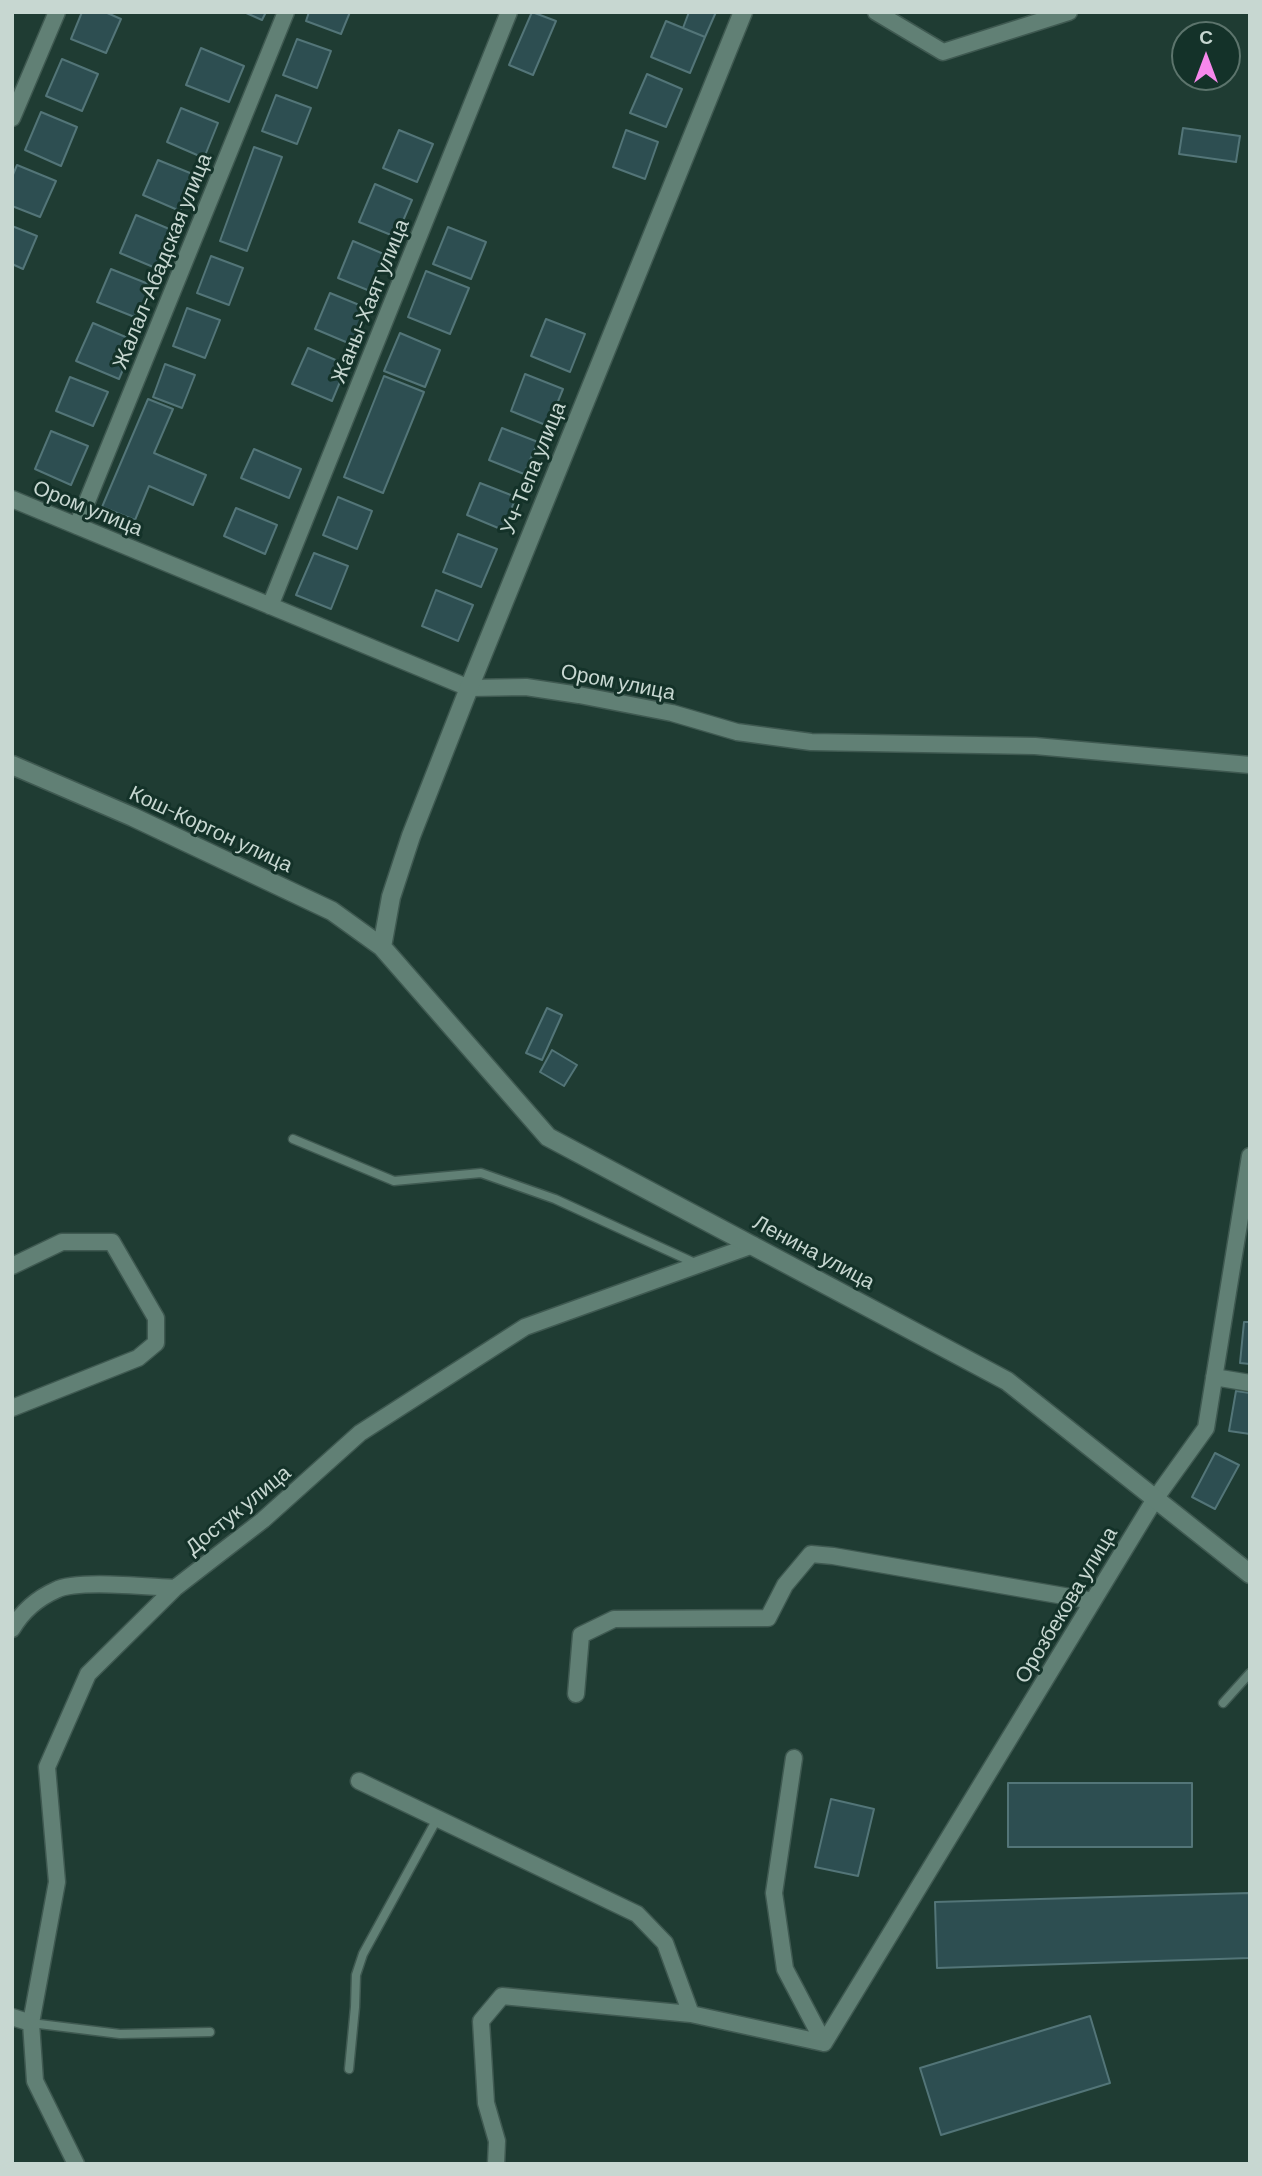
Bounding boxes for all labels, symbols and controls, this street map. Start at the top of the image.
north arrow [1171,21,1241,91]
text: С [1199,25,1213,48]
street label: Жалал-Абадская улица [107,149,217,373]
street label: Жаны-Хаят улица [326,215,414,387]
street label: Уч-Тепа улица [495,398,571,538]
street label: Ором улица [29,475,147,541]
street label: Ором улица [559,659,677,705]
street label: Кош-Коргон улица [125,780,297,878]
street label: Ленина улица [749,1209,879,1295]
street label: Достук улица [180,1460,296,1560]
street label: Орозбекова улица [1009,1522,1123,1688]

